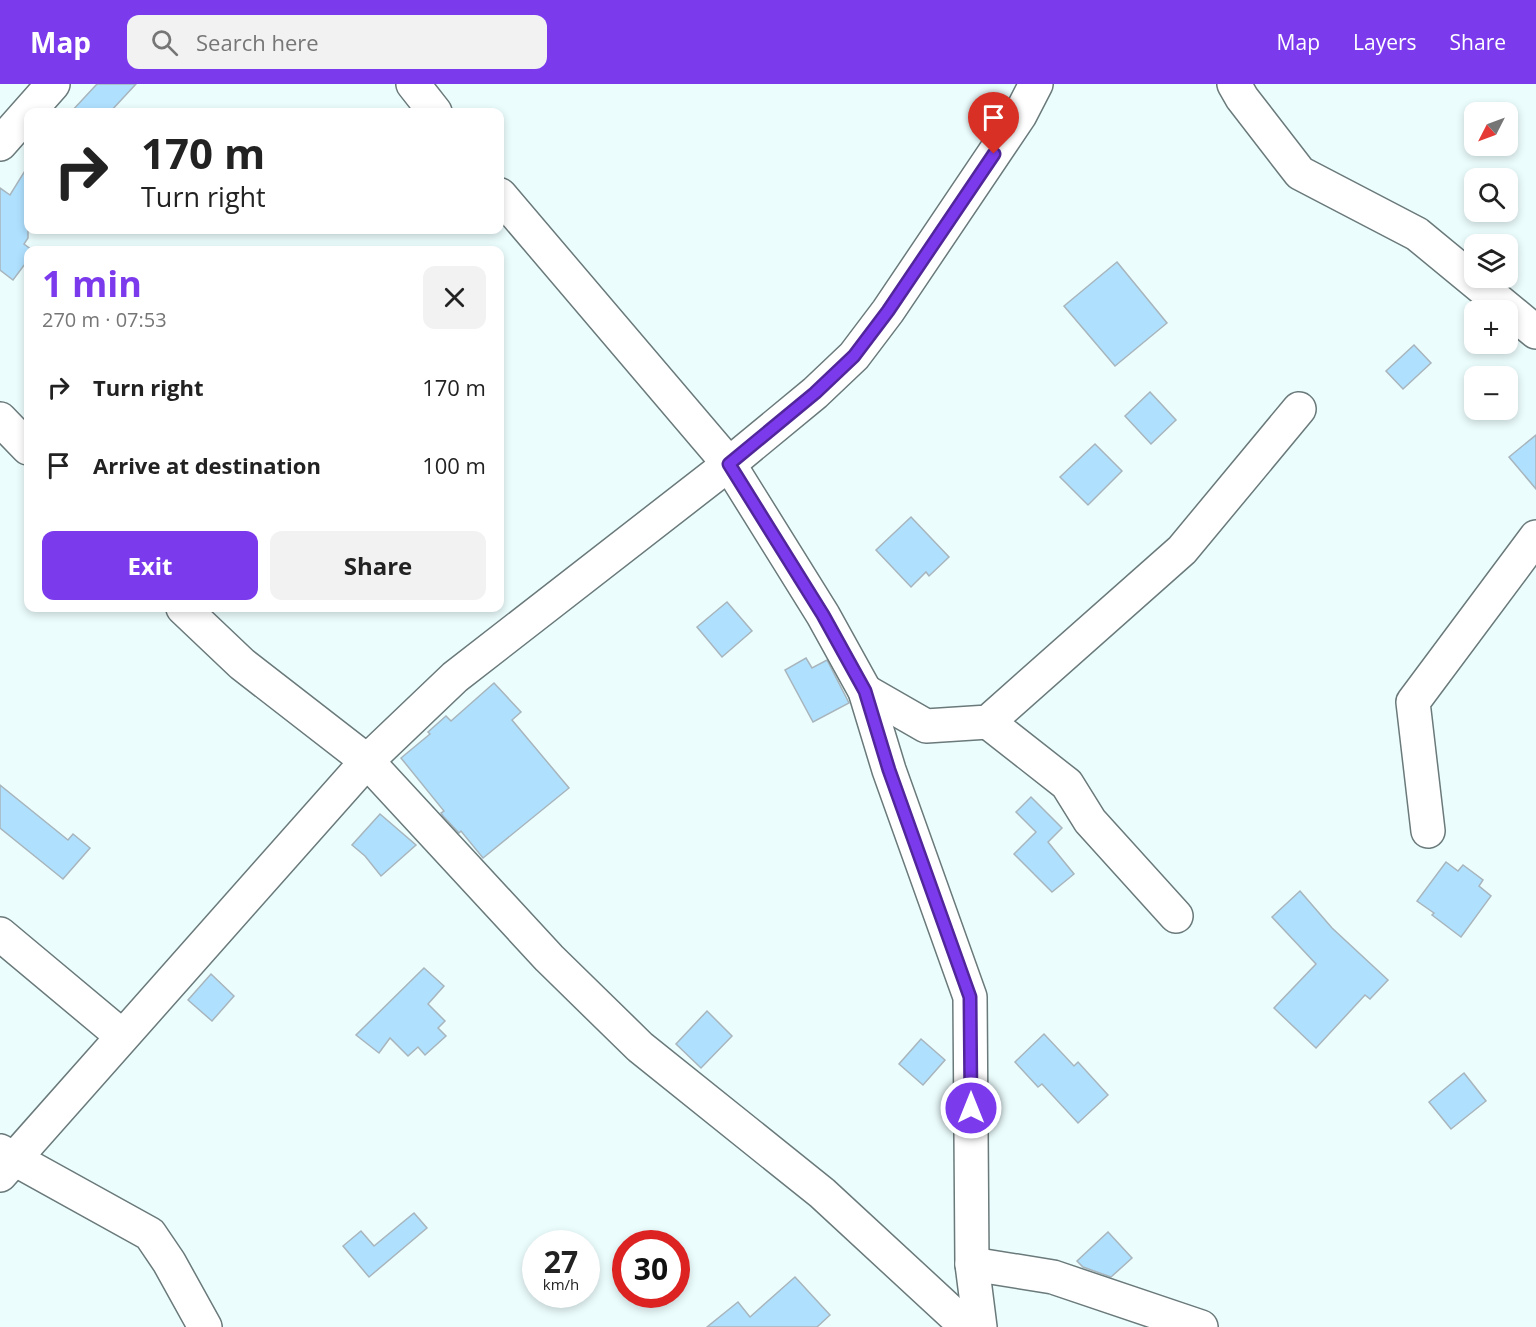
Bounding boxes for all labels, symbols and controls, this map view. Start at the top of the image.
search box [127,15,547,69]
text: Map [30,23,91,61]
icon: search [148,26,181,59]
text: Search here [196,27,319,57]
text: Map [1277,28,1320,56]
text: Layers [1353,28,1417,56]
text: Share [1450,28,1506,56]
pin [968,92,1019,154]
icon: arrive [977,101,1010,134]
north arrow [1464,102,1518,156]
map controls [1464,102,1518,420]
text: 170 m [141,124,265,181]
icon: right [42,132,120,210]
button: search [1464,168,1518,222]
text: Turn right [141,178,266,215]
button: layers [1464,234,1518,288]
text: 1 min [42,259,142,308]
button: close [423,266,486,329]
button: + [1464,300,1518,354]
text: 270 m · 07:53 [42,306,167,333]
button: − [1464,366,1518,420]
icon: right [42,371,75,404]
text: Turn right [93,372,204,402]
text: 170 m [422,372,486,402]
icon: arrive [42,449,75,482]
text: Arrive at destination [93,450,321,480]
text: 100 m [422,450,486,480]
button: Exit [42,531,258,600]
button: Share [270,531,486,600]
position arrow [939,1076,1003,1140]
speed limit sign: 30 [612,1230,690,1308]
text: 27 [544,1241,578,1282]
text: km/h [543,1274,579,1294]

